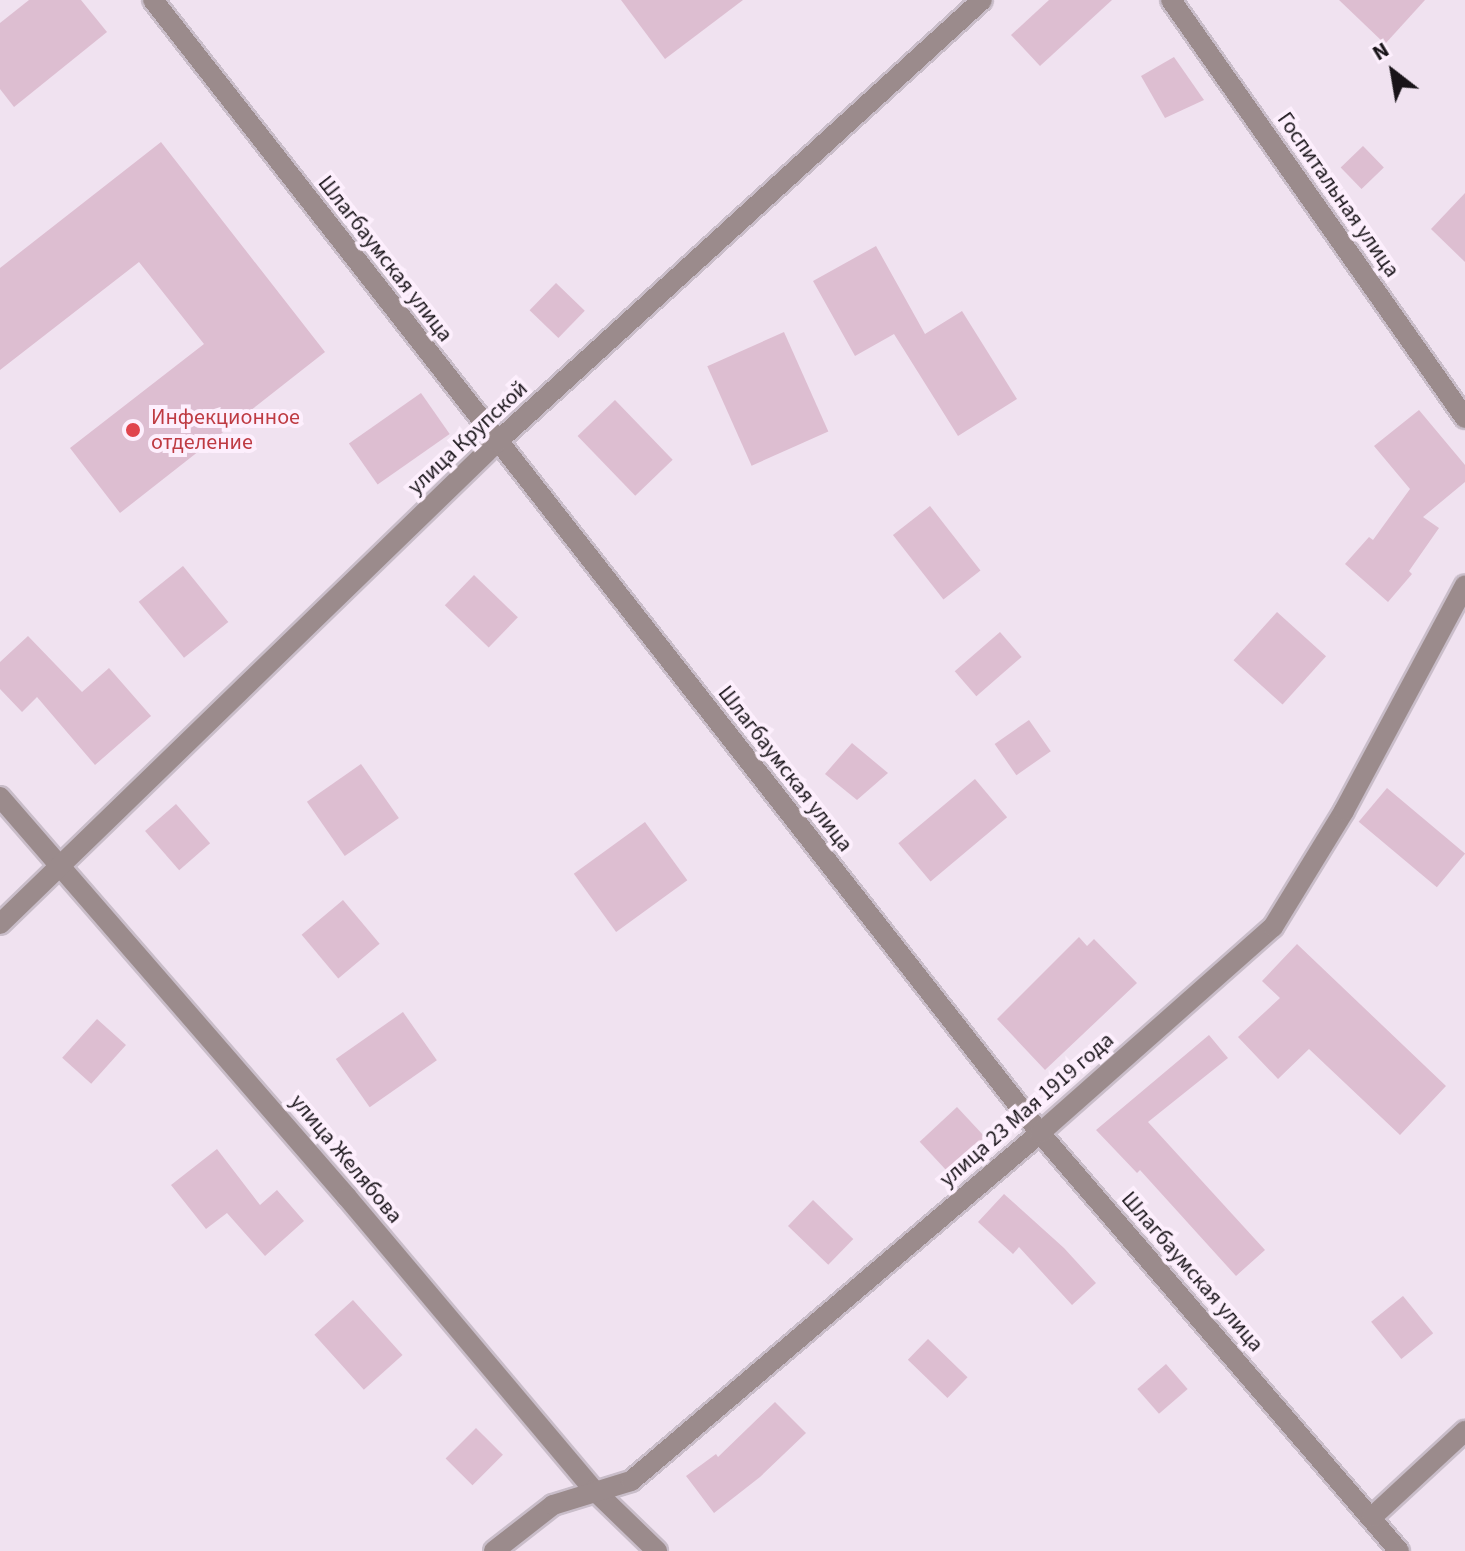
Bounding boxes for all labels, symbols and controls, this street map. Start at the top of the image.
north arrow [1353,32,1433,112]
text: N [1366,34,1395,69]
street label: Госпитальная улица [1271,107,1405,283]
street label: Шлагбаумская улица [312,171,458,347]
street label: улица Крупской [403,376,533,500]
place label: Инфекционное отделение [151,404,300,456]
marker: Инфекционное отделение [122,419,144,441]
street label: Шлагбаумская улица [712,681,858,857]
street label: улица 23 Мая 1919 года [934,1027,1120,1193]
street label: улица Желябова [284,1089,408,1229]
street label: Шлагбаумская улица [1115,1187,1269,1357]

